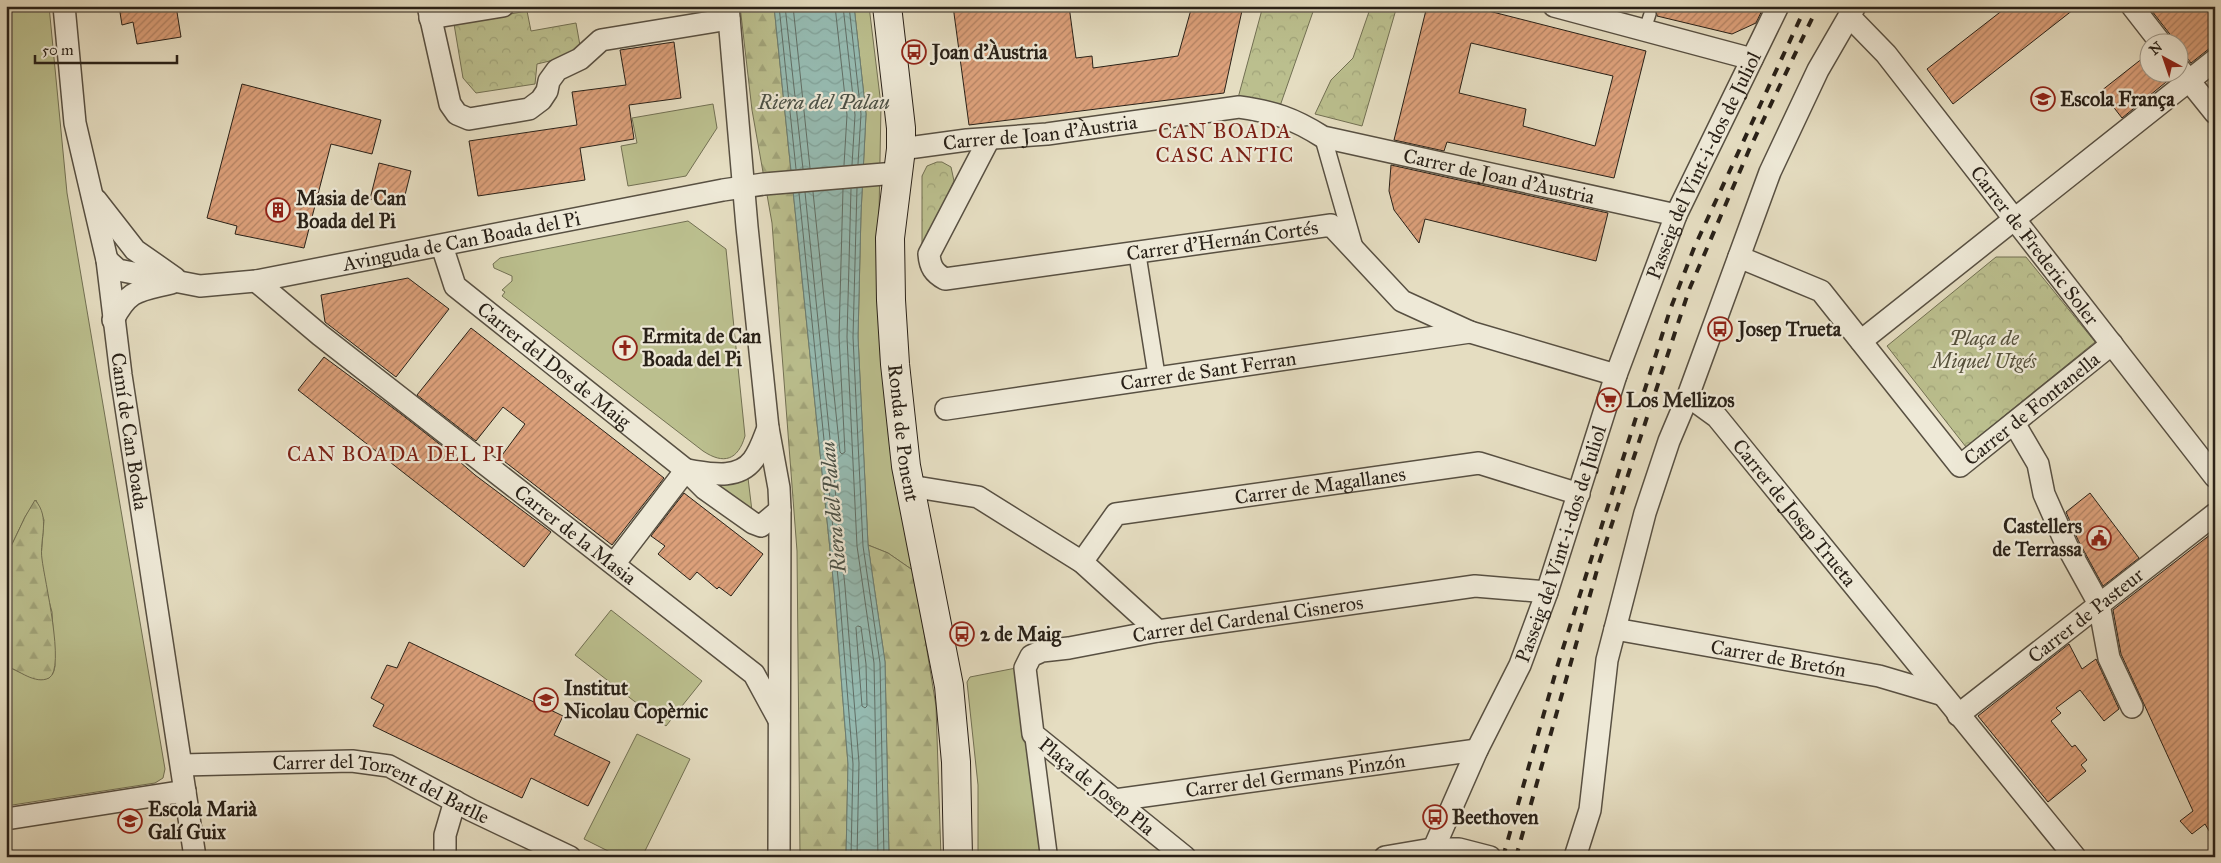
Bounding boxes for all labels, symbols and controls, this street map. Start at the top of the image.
scale bar [35,32,178,64]
north arrow [2138,32,2188,82]
text: N [2146,38,2166,59]
bus stop icon: Joan d'Àustria [901,39,927,65]
place label: Joan d'Àustria [929,39,1048,66]
text: 50 m [42,41,74,59]
street label: Passeig del Vint-i-dos de Juliol [1641,47,1766,283]
school or university icon: Escola França [2030,86,2056,112]
place label: Escola França [2060,87,2175,112]
water label: Riera del Palau [757,89,890,115]
street label: Carrer de Joan d'Àustria [941,109,1139,155]
district label: CAN BOADA CASC ANTIC [1156,118,1294,168]
street label: Carrer de Joan d'Àustria [1401,143,1597,209]
street label: Carrer de Frederic Soler [1965,161,2104,330]
place label: Masia de Can Boada del Pi [296,186,406,233]
building icon: Masia de Can Boada del Pi [265,197,291,223]
street label: Avinguda de Can Boada del Pi [340,206,583,276]
street label: Carrer d'Hernán Cortés [1125,215,1320,266]
street label: Carrer del Dos de Maig [473,297,636,435]
bus stop icon: Josep Trueta [1707,316,1733,342]
place label: Josep Trueta [1735,317,1842,343]
place label: Ermita de Can Boada del Pi [642,324,762,371]
park label: Plaça de Miquel Utgés [1930,326,2037,373]
church icon: Ermita de Can Boada del Pi [612,335,638,361]
street label: Carrer de Sant Ferran [1119,346,1298,395]
street label: Carrer de Fontanella [1959,346,2105,470]
street label: Camí de Can Boada [106,351,154,512]
street label: Ronda de Ponent [883,363,925,504]
supermarket icon: Los Mellizos [1596,387,1622,413]
place label: Los Mellizos [1626,388,1735,412]
street label: Passeig del Vint-i-dos de Juliol [1510,422,1611,666]
street label: Carrer de Josep Trueta [1728,434,1862,592]
water label: Riera del Palau [814,440,852,575]
district label: CAN BOADA DEL PI [287,441,505,467]
street label: Carrer de Magallanes [1233,461,1407,509]
street label: Carrer de la Masia [510,479,642,590]
place label: Castellers de Terrassa [1992,514,2083,561]
public building icon: Castellers de Terrassa [2086,525,2112,551]
street label: Carrer de Pasteur [2023,562,2149,668]
street label: Carrer del Cardenal Cisneros [1131,590,1365,648]
bus stop icon: 2 de Maig [949,621,975,647]
place label: 2 de Maig [980,622,1061,647]
street label: Carrer de Bretón [1709,634,1848,682]
place label: Institut Nicolau Copèrnic [564,676,709,724]
school or university icon: Institut Nicolau Copèrnic [533,687,559,713]
street label: Plaça de Josep Pla [1034,732,1160,841]
street label: Carrer del Germans Pinzón [1184,748,1407,802]
street label: Carrer del Torrent del Batlle [272,749,493,829]
place label: Escola Marià Galí Guix [148,797,257,844]
bus stop icon: Beethoven [1422,804,1448,830]
place label: Beethoven [1452,805,1539,829]
school or university icon: Escola Marià Galí Guix [117,808,143,834]

